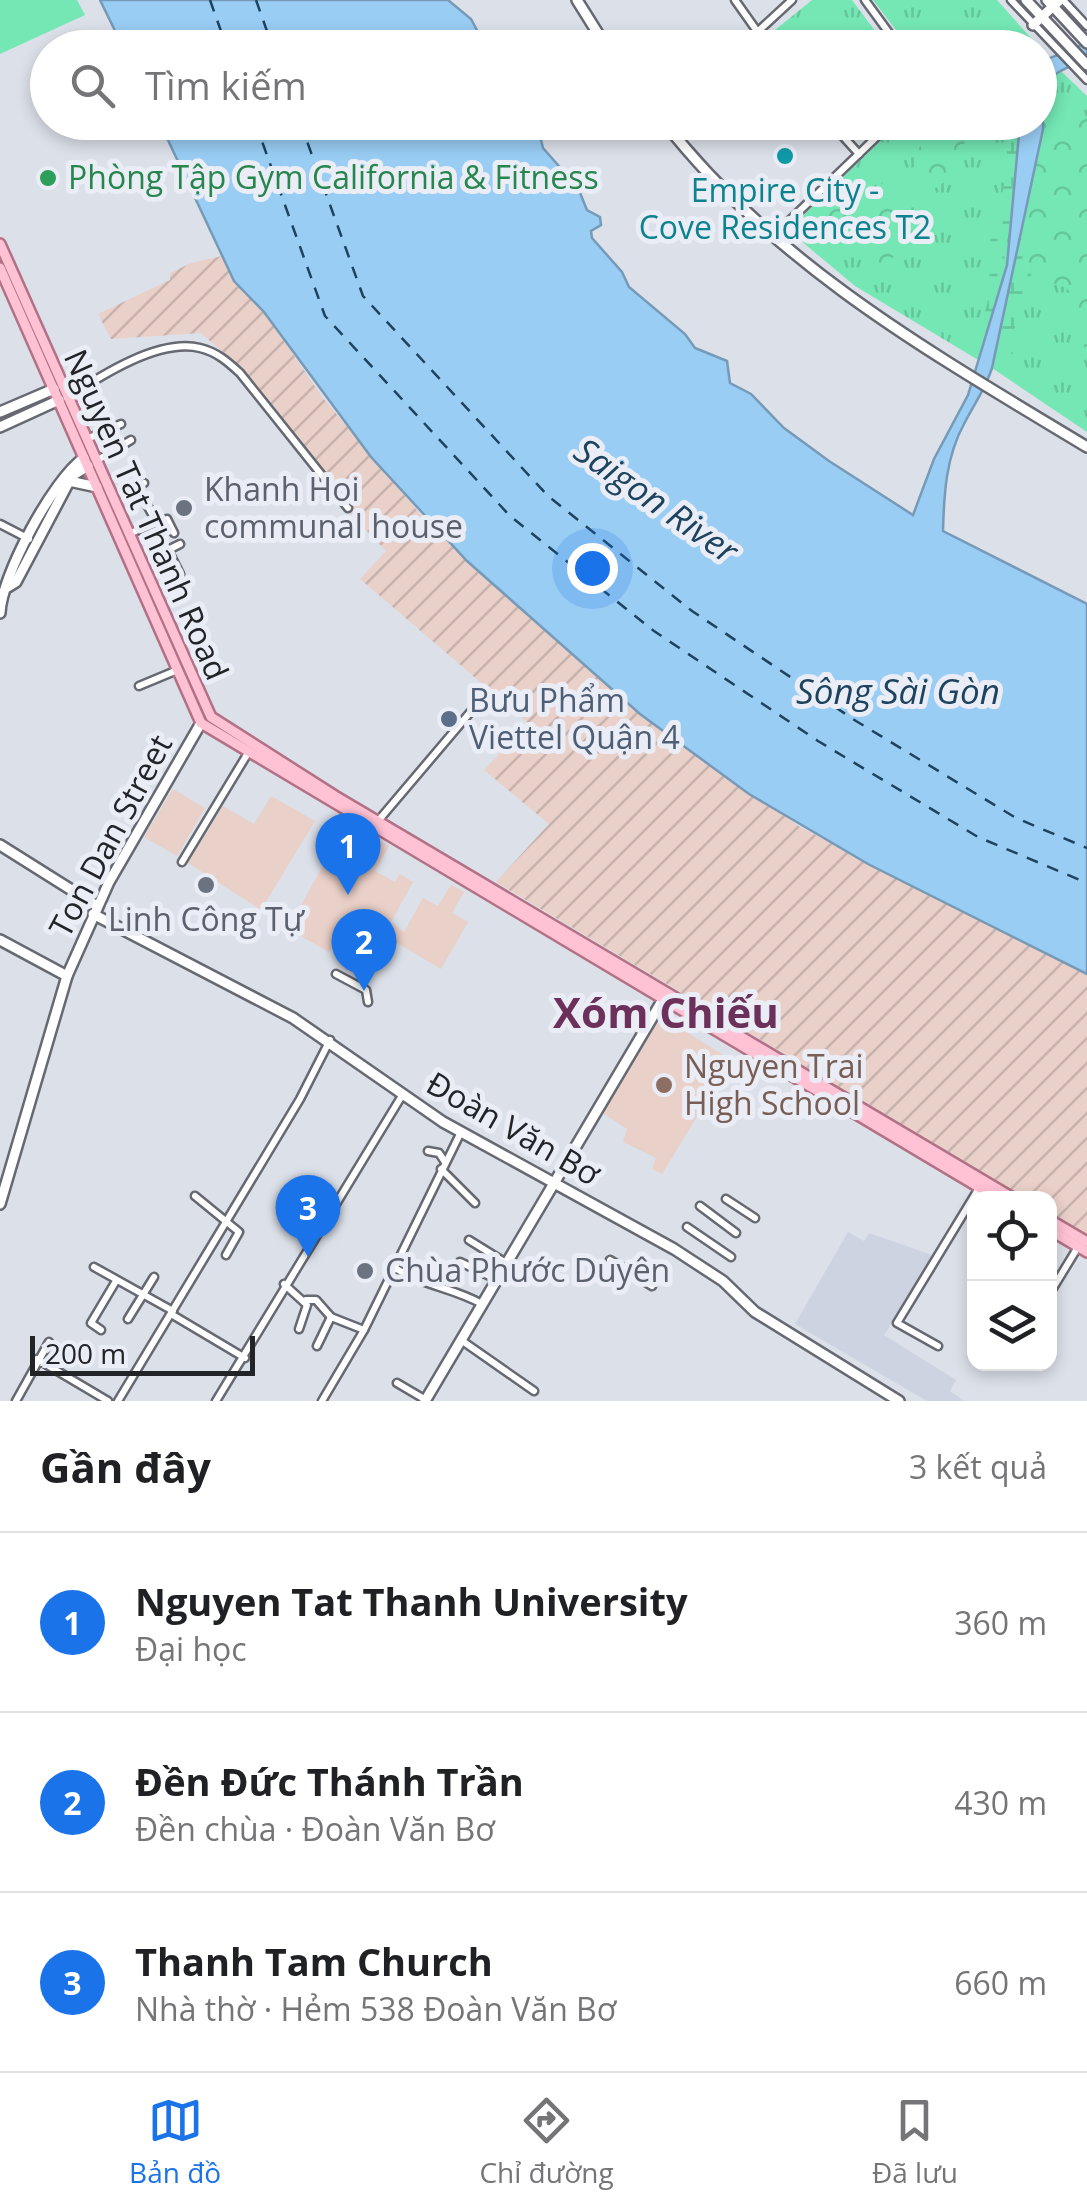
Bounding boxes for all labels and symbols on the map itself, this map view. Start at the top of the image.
marker: Empire City - Cove Residences T2 [774,145,796,167]
place label: Phòng Tập Gym California & Fitness [68,155,599,198]
marker: Phòng Tập Gym California & Fitness [37,167,59,189]
place label: Empire City - Cove Residences T2 [639,168,931,248]
street label: Nguyen Tat Thanh Road [55,343,240,686]
water label: Saigon River [566,426,749,574]
place label: Khanh Hoi communal house [204,467,463,547]
marker: Khanh Hoi communal house [173,497,195,519]
your location [567,543,618,594]
water label: Sông Sài Gòn [796,667,1000,714]
place label: Bưu Phẩm Viettel Quận 4 [469,678,680,758]
marker: Bưu Phẩm Viettel Quận 4 [438,708,460,730]
street label: Ton Dan Street [38,727,181,944]
pin: 1 [316,812,380,895]
marker: Linh Công Tự [195,874,217,896]
place label: Linh Công Tự [108,897,306,940]
pin: 2 [332,908,396,991]
district label: Xóm Chiếu [553,983,779,1040]
place label: Nguyen Trai High School [684,1044,864,1124]
street label: Đoàn Văn Bơ [419,1061,609,1195]
marker: Nguyen Trai High School [653,1074,675,1096]
pin: 3 [276,1174,340,1257]
place label: Chùa Phước Duyên [385,1248,670,1291]
marker: Chùa Phước Duyên [354,1260,376,1282]
scale bar [30,1331,255,1376]

